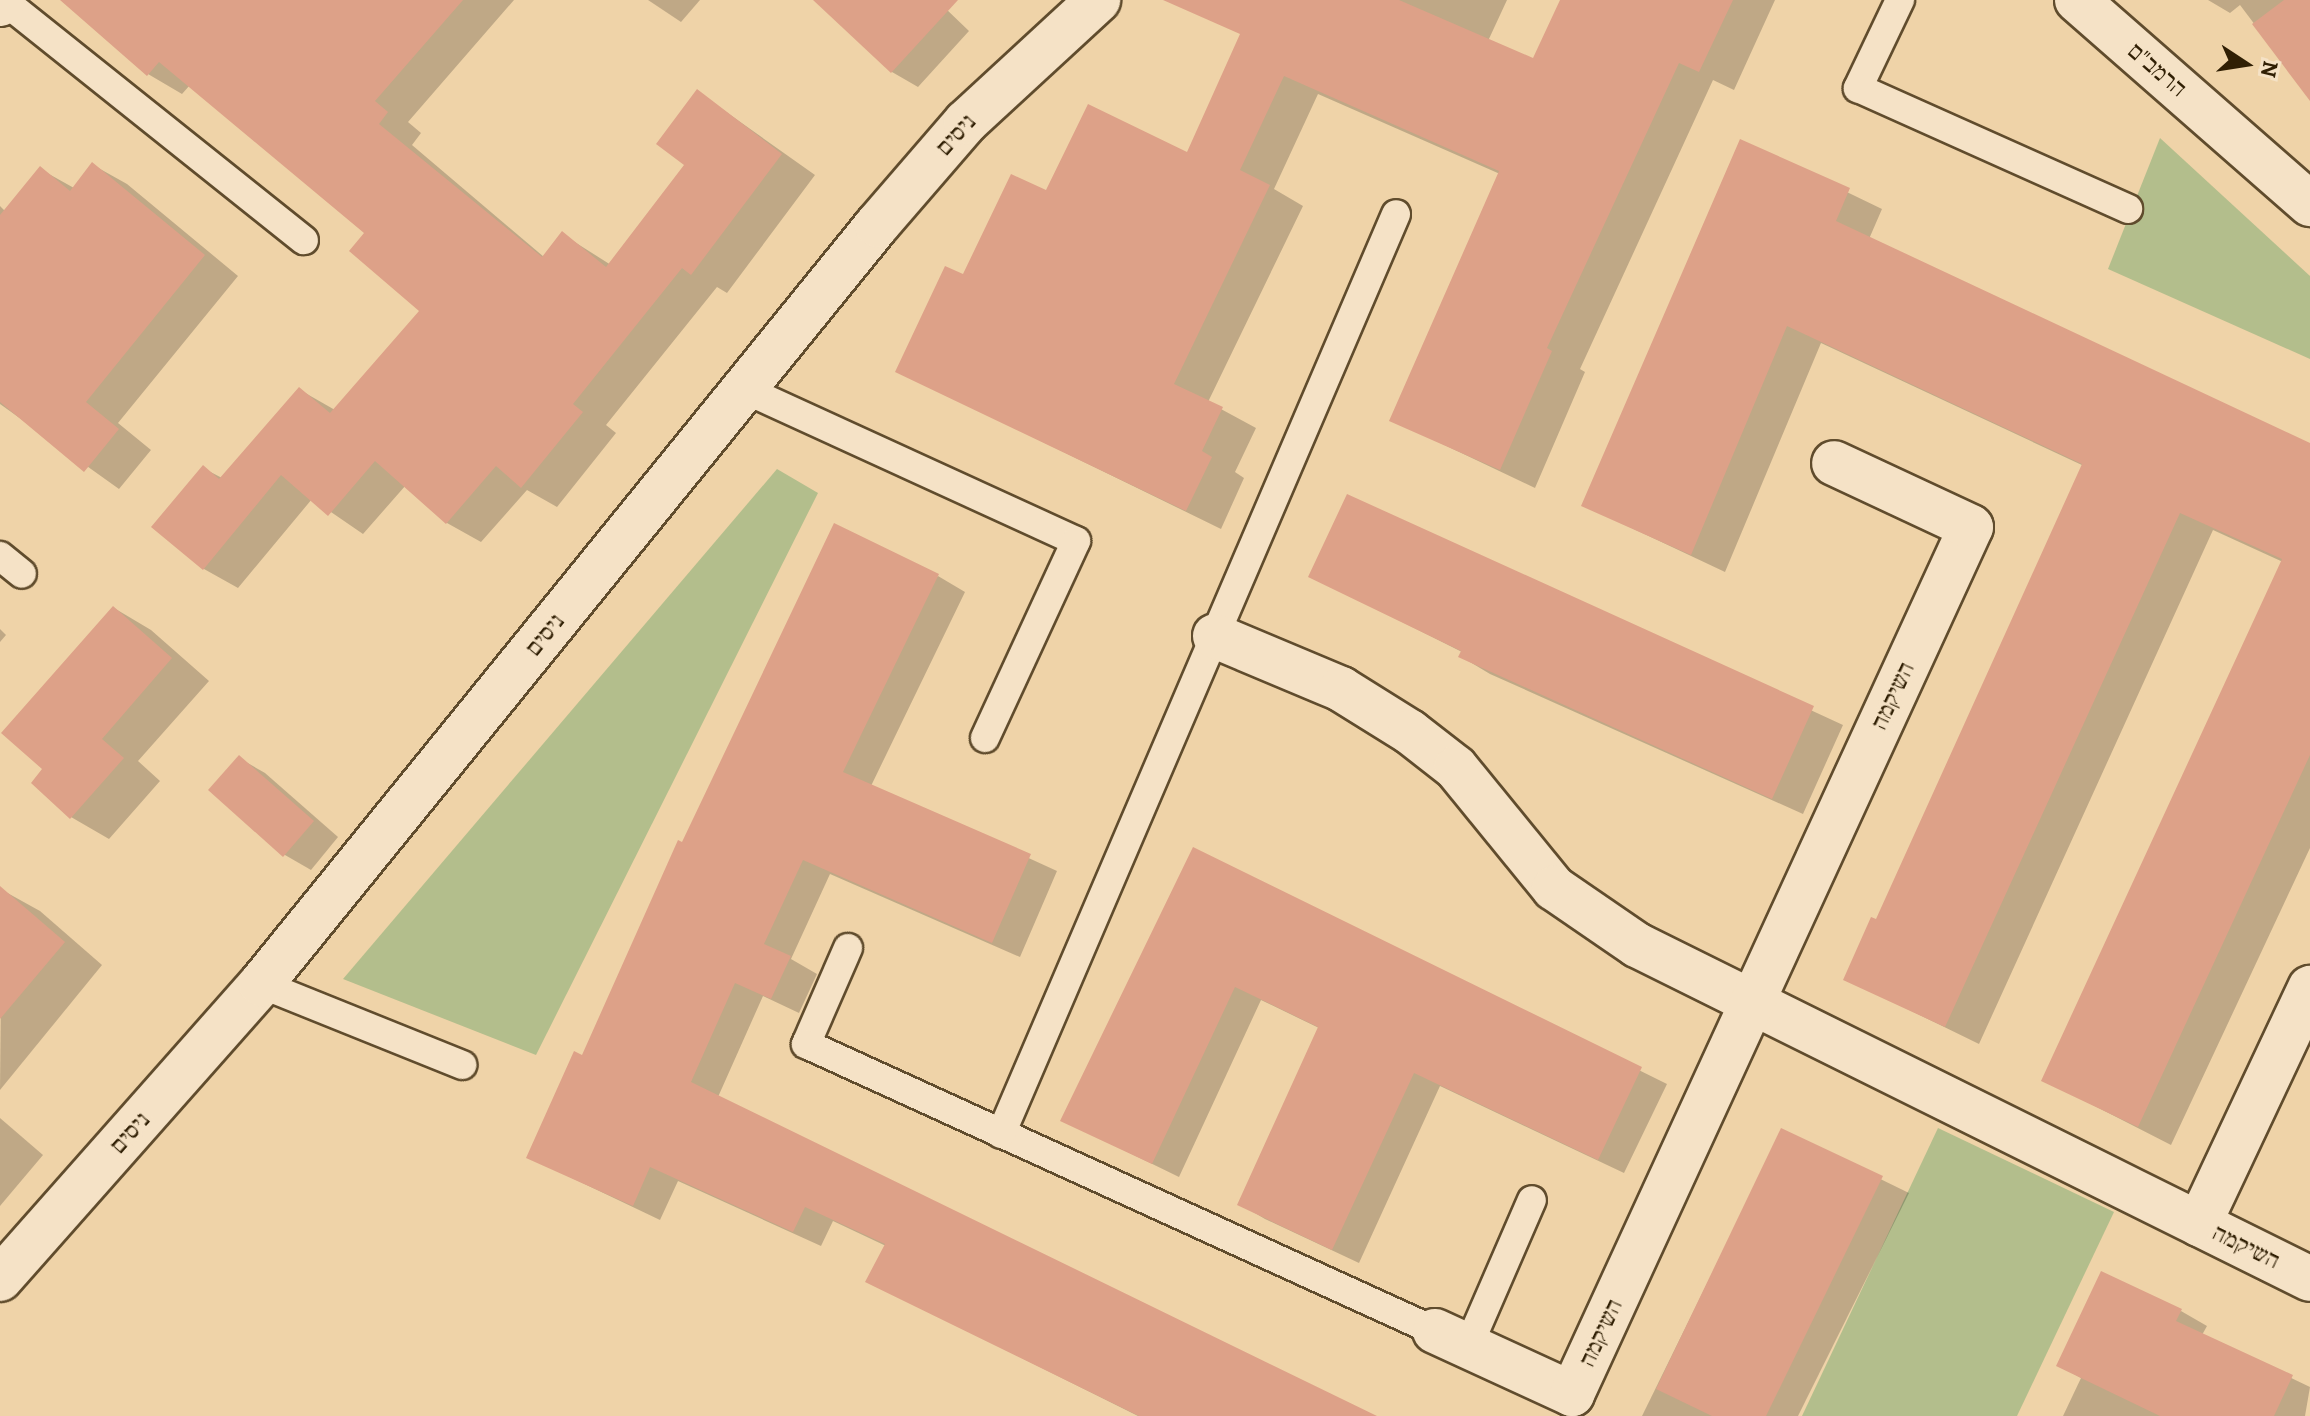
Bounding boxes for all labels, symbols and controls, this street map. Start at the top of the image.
north arrow [2206,24,2286,104]
street label: הרמב"ם [2122,37,2192,103]
text: N [2253,58,2286,80]
street label: ניסים [930,108,982,162]
street label: ניסים [519,608,571,662]
street label: השיקמה [1865,657,1921,735]
street label: ניסים [104,1106,156,1160]
street label: השיקמה [2208,1218,2284,1276]
street label: השיקמה [1573,1294,1629,1372]

